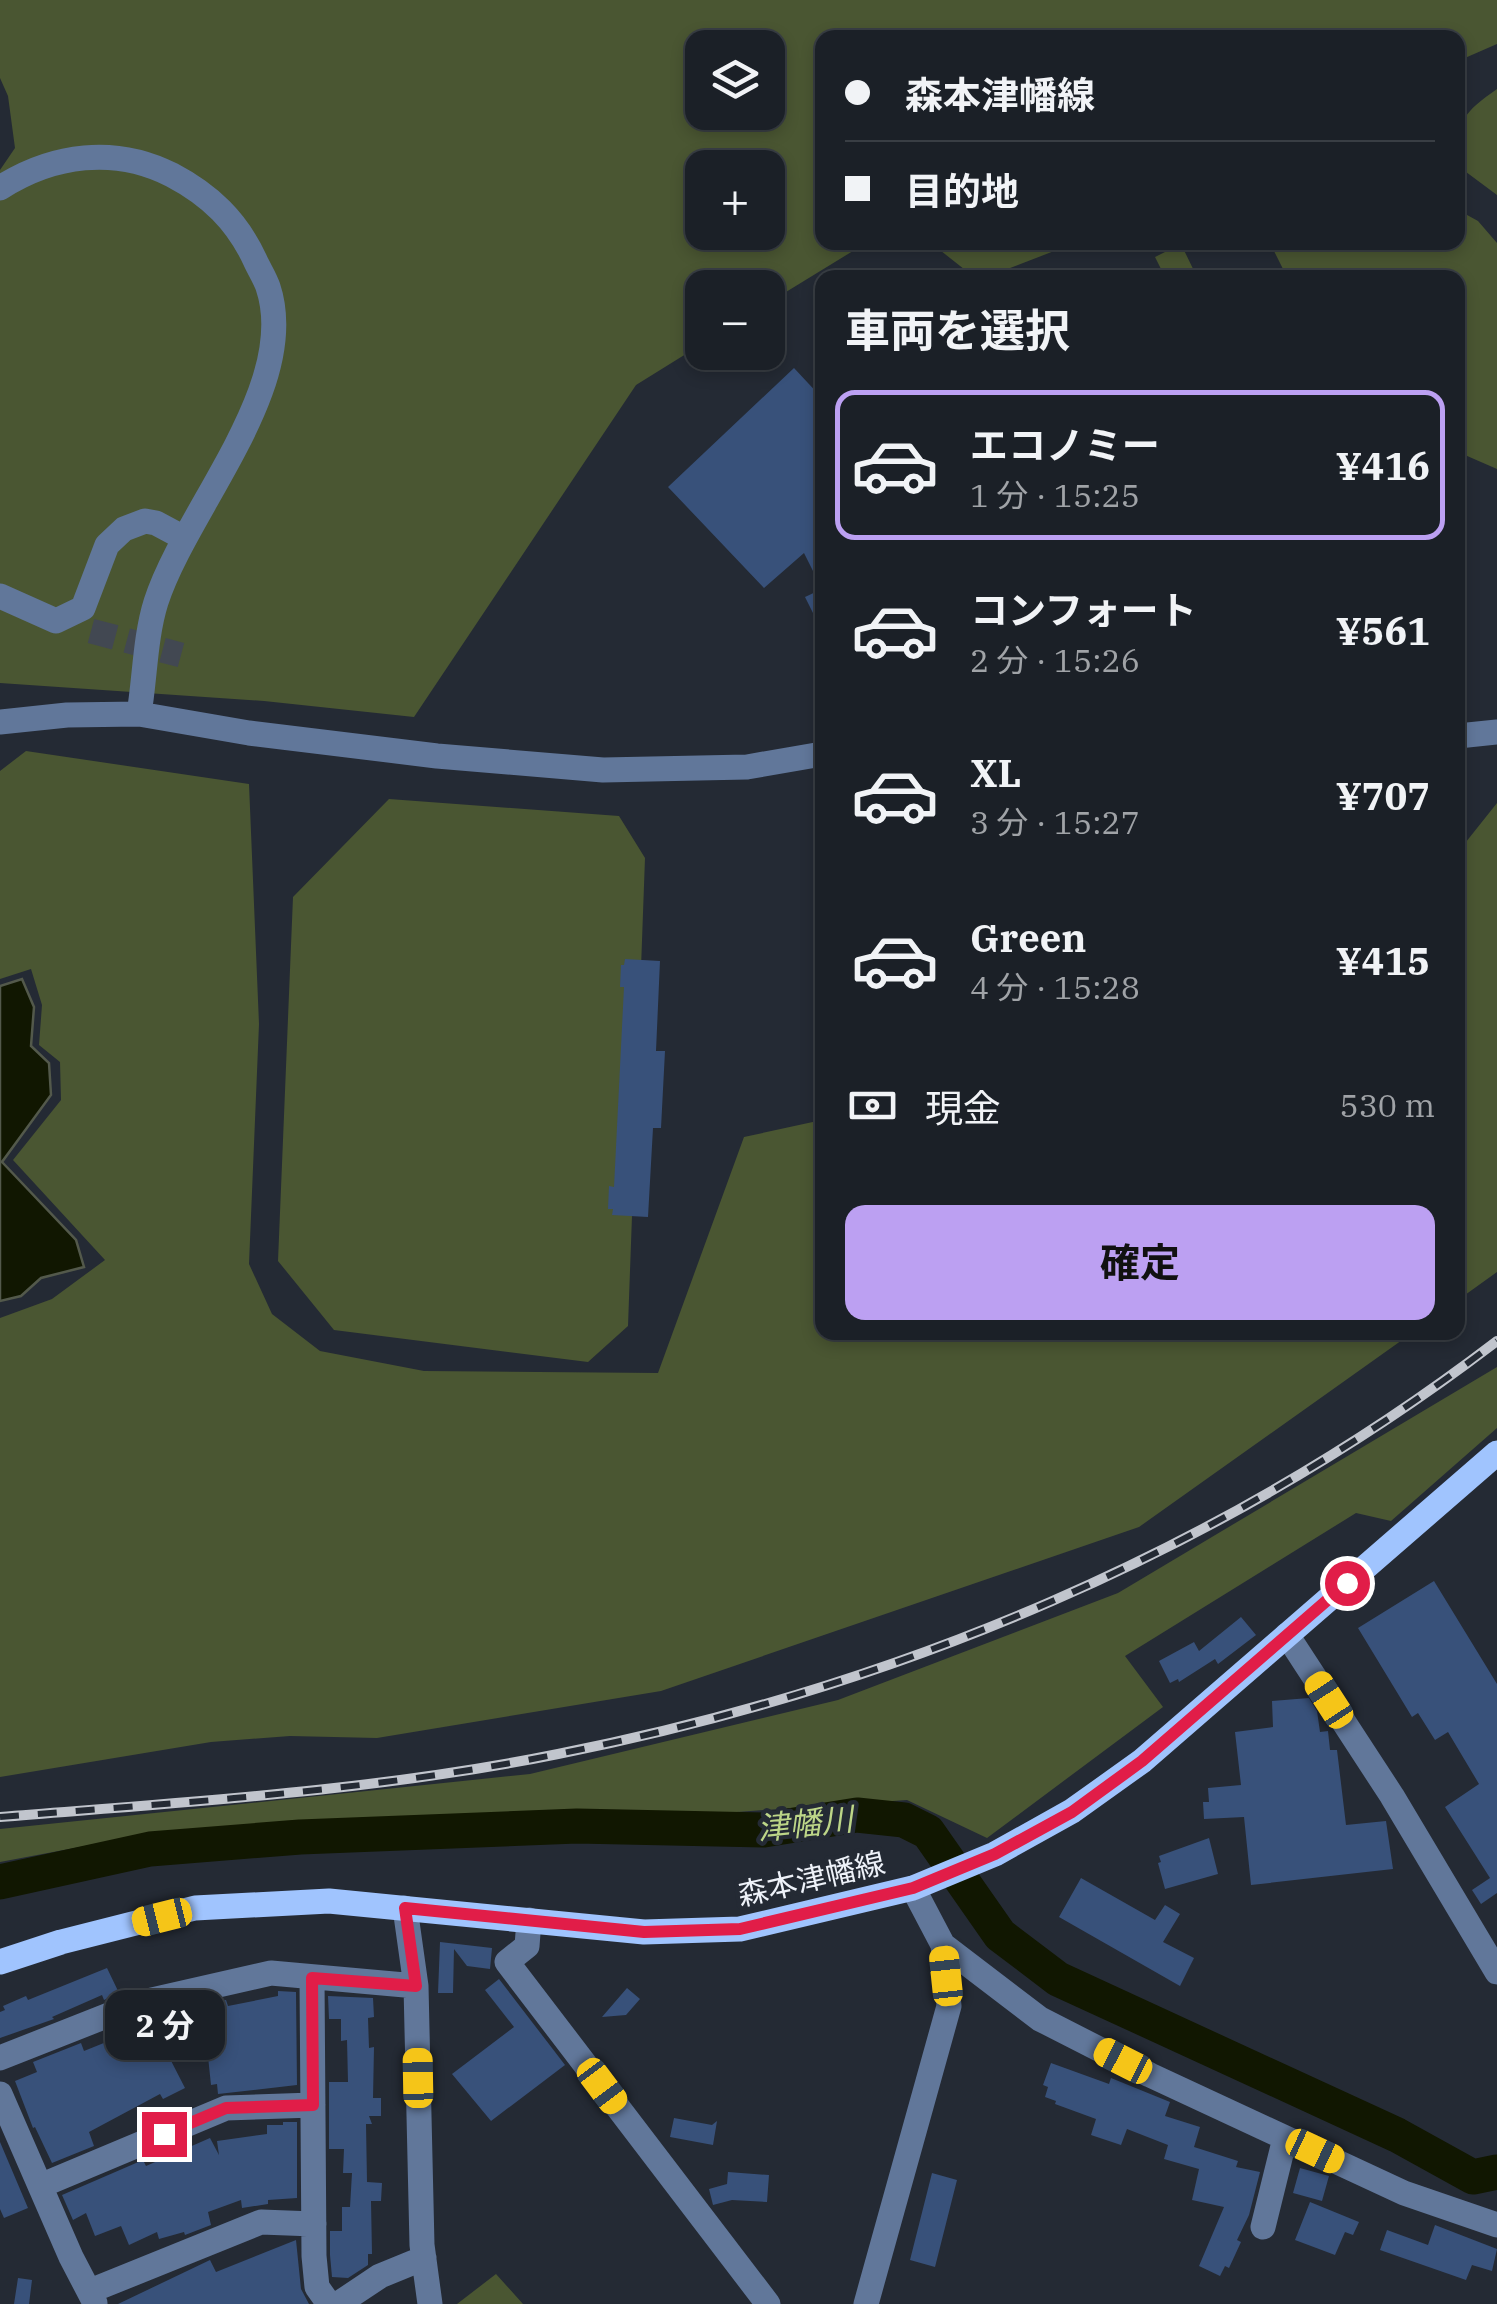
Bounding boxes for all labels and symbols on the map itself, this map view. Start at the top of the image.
route start [1325,1561,1370,1606]
car [1300,1667,1358,1733]
water label: 津幡川 [755,1797,858,1849]
street label: 森本津幡線 [734,1842,888,1914]
car [129,1895,195,1939]
car [928,1945,964,2007]
callout: 2 分 [104,1989,224,2059]
car [1089,2034,1157,2088]
car [402,2048,434,2108]
car [572,2053,632,2119]
route end [142,2112,187,2157]
car [1281,2125,1349,2177]

